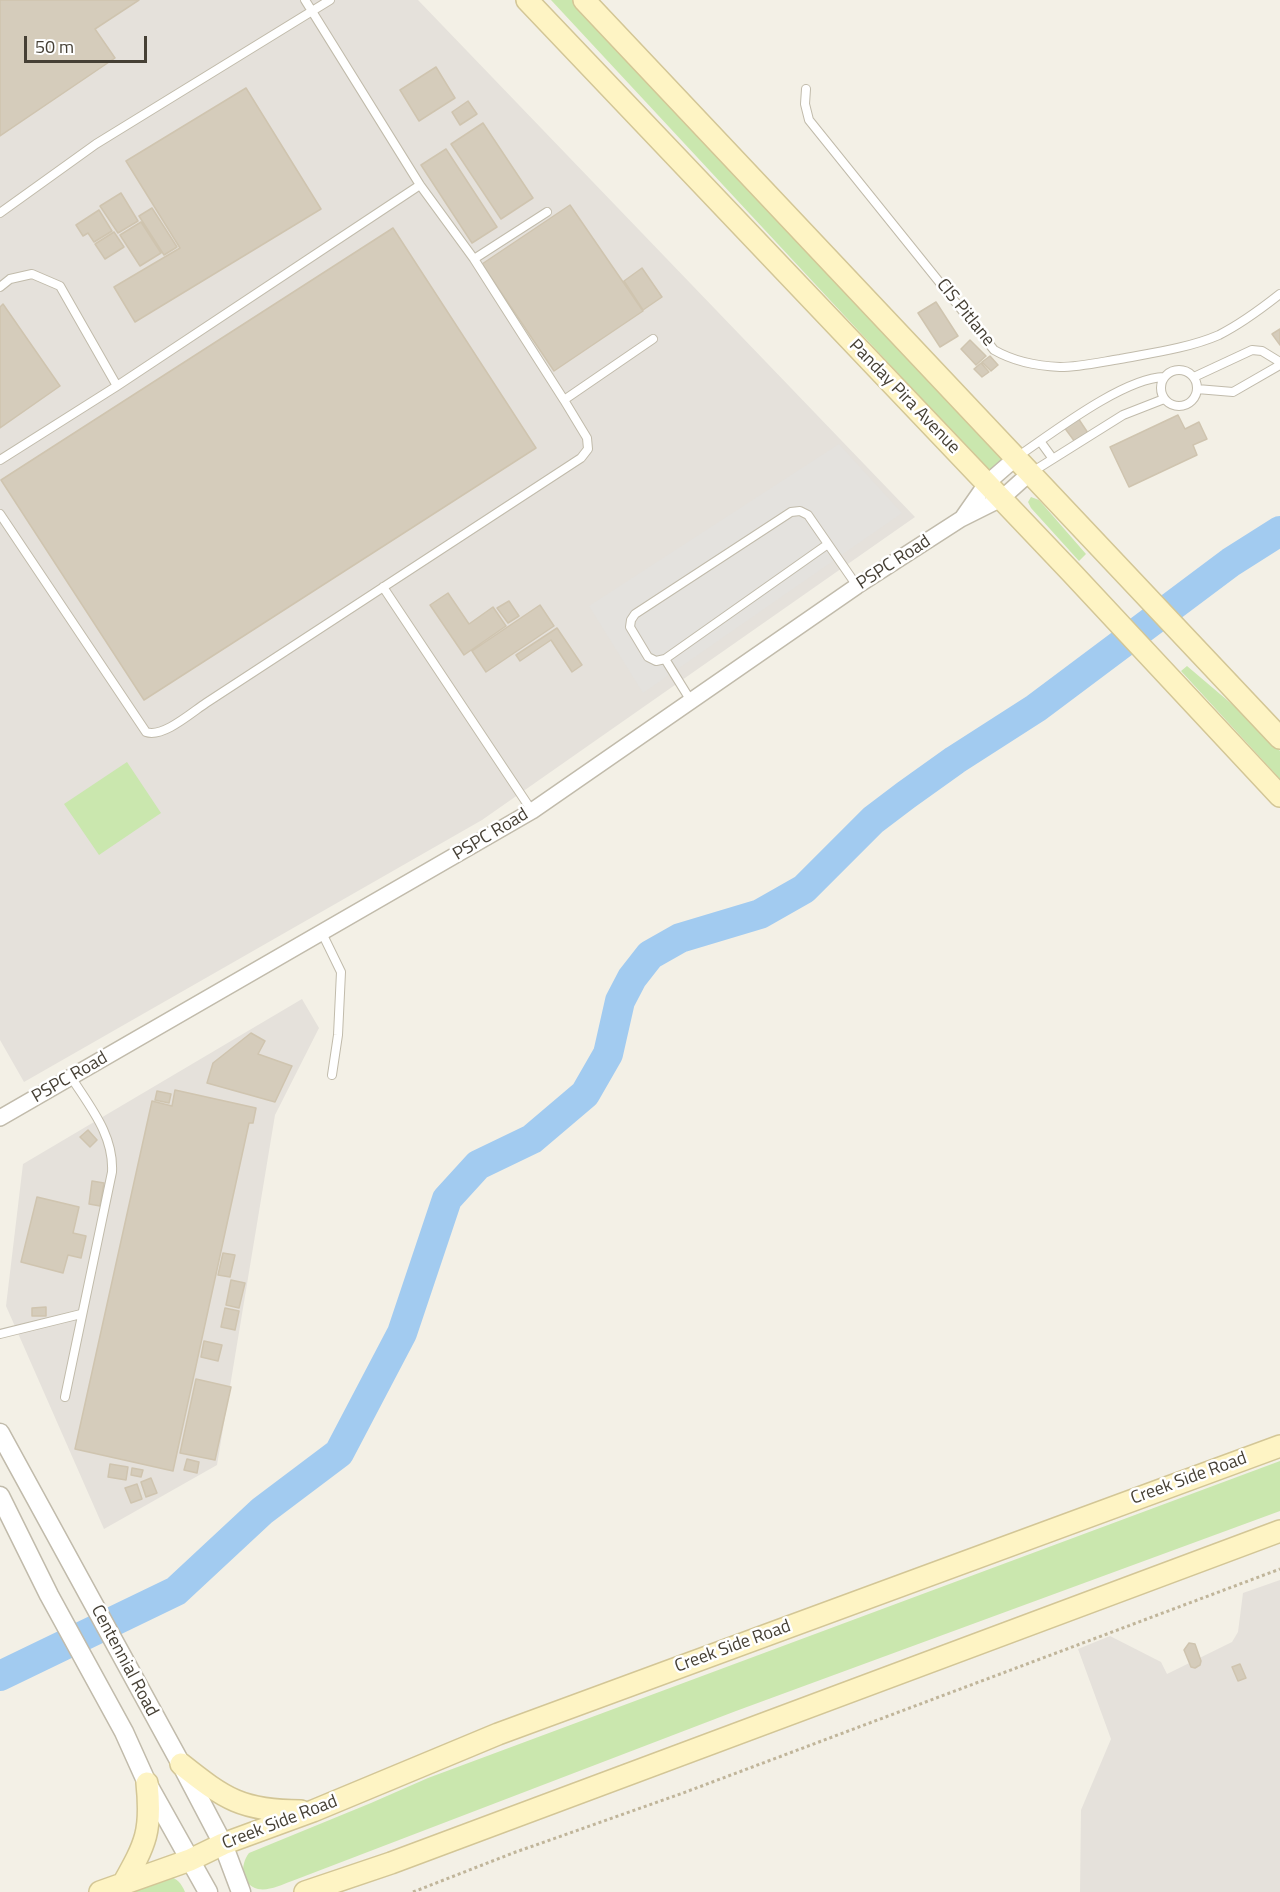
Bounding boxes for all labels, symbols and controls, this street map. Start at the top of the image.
scale bar [27,24,150,62]
text: 50 m [35,33,74,60]
street label: CIS Pitlane [931,275,999,351]
street label: Panday Pira Avenue [844,335,964,459]
street label: PSPC Road [853,531,935,595]
street label: PSPC Road [450,804,532,866]
street label: PSPC Road [28,1048,112,1108]
street label: Creek Side Road [1128,1448,1250,1510]
street label: Centennial Road [86,1602,162,1720]
street label: Creek Side Road [672,1616,794,1678]
street label: Creek Side Road [219,1791,341,1855]

